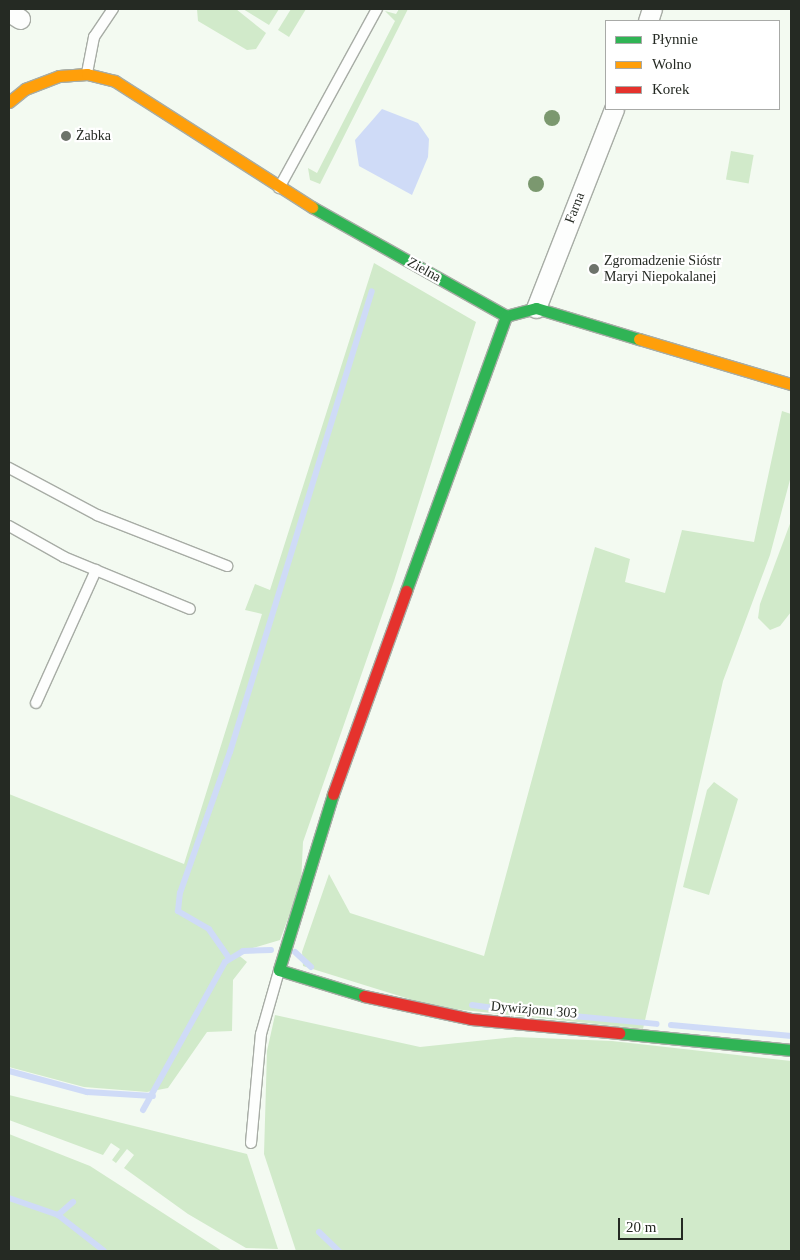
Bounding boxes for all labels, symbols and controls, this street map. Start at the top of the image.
legend [605,20,780,110]
text: Płynnie [652,31,698,47]
text: Wolno [652,56,692,72]
text: Korek [652,81,690,97]
place label: Żabka [76,128,111,144]
marker: Żabka [60,130,72,142]
street label: Farna [561,190,589,226]
place label: Zgromadzenie Sióstr Maryi Niepokalanej [604,253,721,286]
street label: Zielna [404,254,444,286]
marker: Zgromadzenie Sióstr Maryi Niepokalanej [588,263,600,275]
street label: Dywizjonu 303 [490,998,578,1022]
scale bar [620,1208,685,1240]
text: 20 m [626,1219,656,1235]

